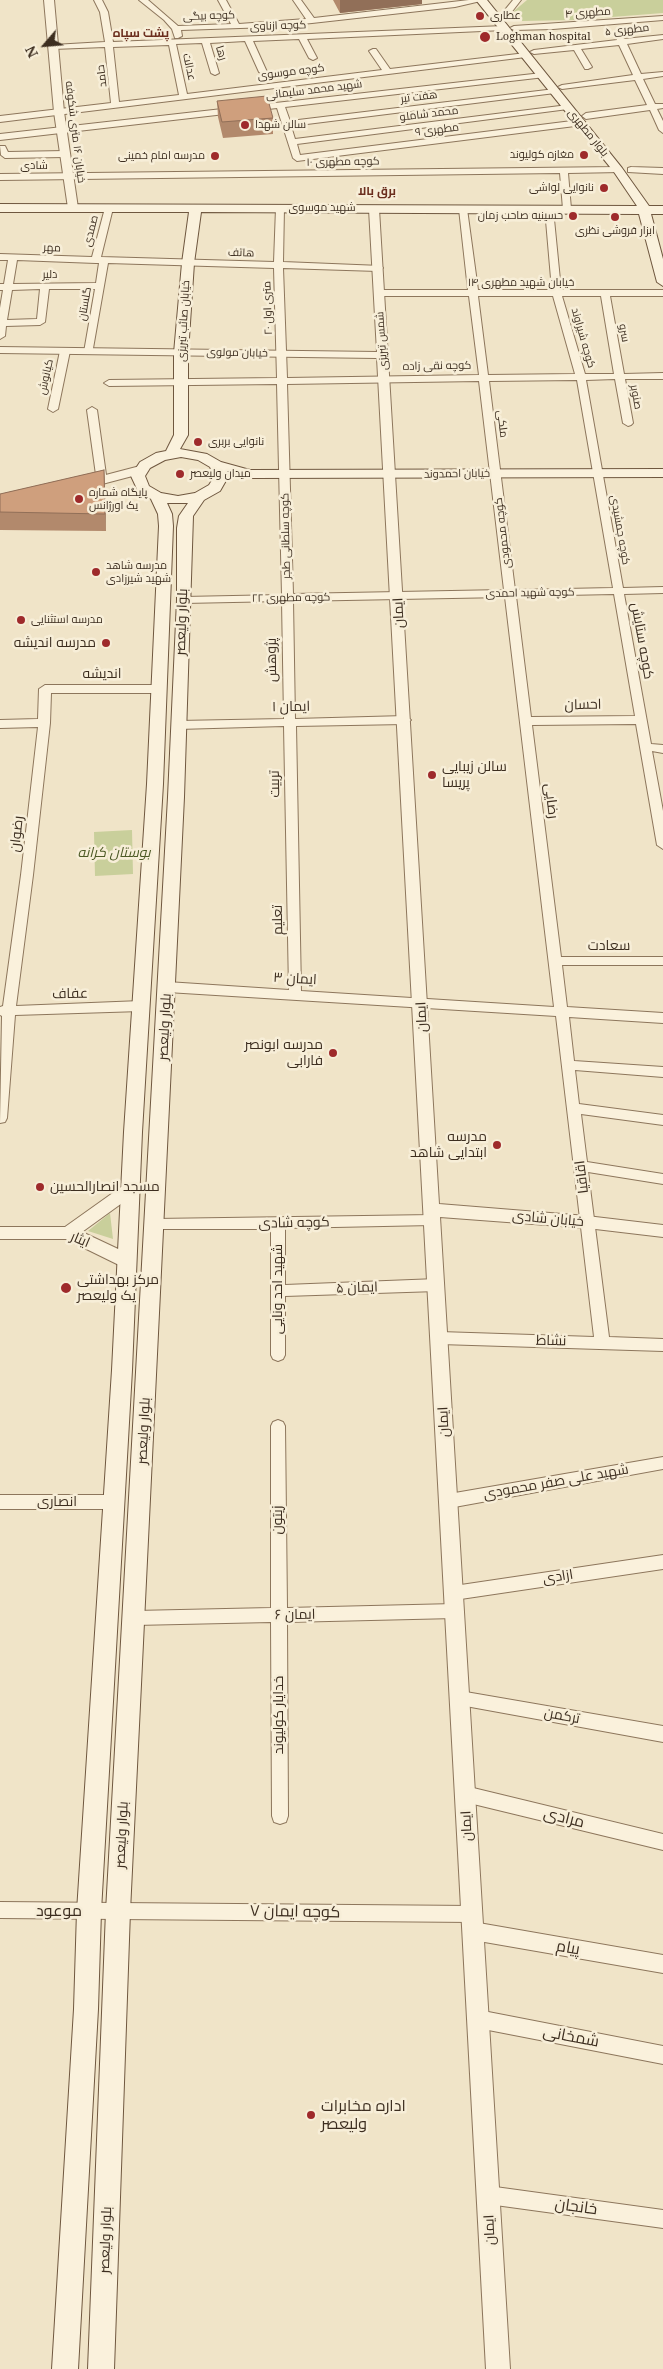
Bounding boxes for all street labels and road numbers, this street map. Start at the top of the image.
street label: مطهری ۴ [565,5,611,21]
street label: کوچه بیگی [183,8,235,24]
street label: کوچه ازناوی [250,18,306,34]
street label: مطهری ۵ [604,21,650,39]
street label: رها [212,44,230,62]
street label: عدالت [180,52,198,82]
street label: کوچه موسوی [257,61,325,83]
street label: حامد [94,64,110,88]
street label: شهید محمد سلیمانی [265,78,363,102]
street label: خیابان ۱۶ متری شکوفه [62,80,88,184]
street label: هفت تیر [400,88,438,106]
street label: محمد شاملو [399,104,459,124]
street label: بلوار مطهری [565,107,611,159]
street label: مطهری ۹ [414,121,460,139]
street label: کوچه مطهری ۱۰ [306,155,380,169]
street label: شادی [20,159,48,173]
street label: شهید موسوی [288,201,356,215]
street label: صمدی [81,214,101,248]
street label: مهر [43,241,61,255]
street label: هاتف [228,246,254,260]
street label: دلیر [43,268,57,282]
street label: خیابان شهید مطهری ۱۴ [468,276,574,290]
street label: خیابان صائب تبریزی [175,280,193,362]
street label: ۲۰ متری اول [260,281,276,335]
street label: گلستان [76,286,94,322]
street label: کوچه شیراوند [568,306,598,370]
street label: شمس تبریزی [373,311,391,371]
street label: سرو [616,323,632,343]
street label: خیابان مولوی [206,346,268,360]
street label: کیانوش [36,358,56,396]
street label: کوچه نقی زاده [403,359,471,373]
street label: صنوبر [627,384,645,410]
street label: ملکی [494,410,510,438]
street label: خیابان احمدوند [424,467,490,481]
street label: کوچه سلطانی طجر [279,493,293,579]
street label: کوچه جمشیدی [607,494,633,566]
street label: کوچه محمودی [492,497,514,569]
street label: کوچه شهید احمدی [485,586,575,600]
street label: بلوار ولیعصر [172,588,192,656]
street label: کوچه مطهری ۲۲ [252,591,330,605]
street label: ایمان [390,597,408,629]
street label: کوچه ستایش [627,601,657,681]
street label: پژوهش [263,638,281,682]
street label: اندیشه [83,666,121,682]
street label: احسان [564,696,602,714]
street label: ایمان ۱ [272,698,310,716]
street label: تربیت [266,770,284,798]
street label: رضایی [541,782,561,820]
street label: رضوان [7,815,27,853]
street label: تعلیم [269,905,287,935]
street label: سعادت [588,938,630,954]
street label: ایمان ۳ [273,969,317,989]
street label: عفاف [52,985,88,1003]
street label: بلوار ولیعصر [155,993,175,1061]
street label: ایمان [413,1001,431,1033]
street label: اقاقیا [572,1160,592,1194]
street label: خیابان شادی [511,1208,585,1230]
street label: کوچه شادی [258,1214,330,1232]
street label: ایثار [68,1228,92,1252]
street label: شهید احد ونایی [270,1244,286,1334]
street label: ایمان ۵ [336,1279,378,1297]
street label: نشاط [536,1332,566,1350]
street label: بلوار ولیعصر [134,1397,154,1465]
street label: ایمان [435,1406,453,1438]
street label: شهید علی صفر محمودی [482,1461,630,1503]
street label: انصاری [37,1494,77,1510]
street label: زیتون [270,1506,286,1534]
street label: ازادی [542,1566,574,1588]
street label: ایمان ۶ [274,1606,316,1624]
street label: خدایار کولیوند [271,1676,287,1754]
street label: ترکمن [543,1705,581,1727]
street label: بلوار ولیعصر [112,1801,132,1869]
street label: مرادی [542,1804,586,1832]
street label: ایمان [458,1810,476,1842]
street label: موعود [36,1901,82,1921]
street label: کوچه ایمان ۷ [250,1902,340,1922]
street label: پیام [555,1936,581,1960]
street label: شمخانی [541,2022,601,2052]
street label: خانجان [553,2195,599,2219]
street label: بلوار ولیعصر [96,2206,116,2274]
street label: ایمان [481,2214,499,2246]

